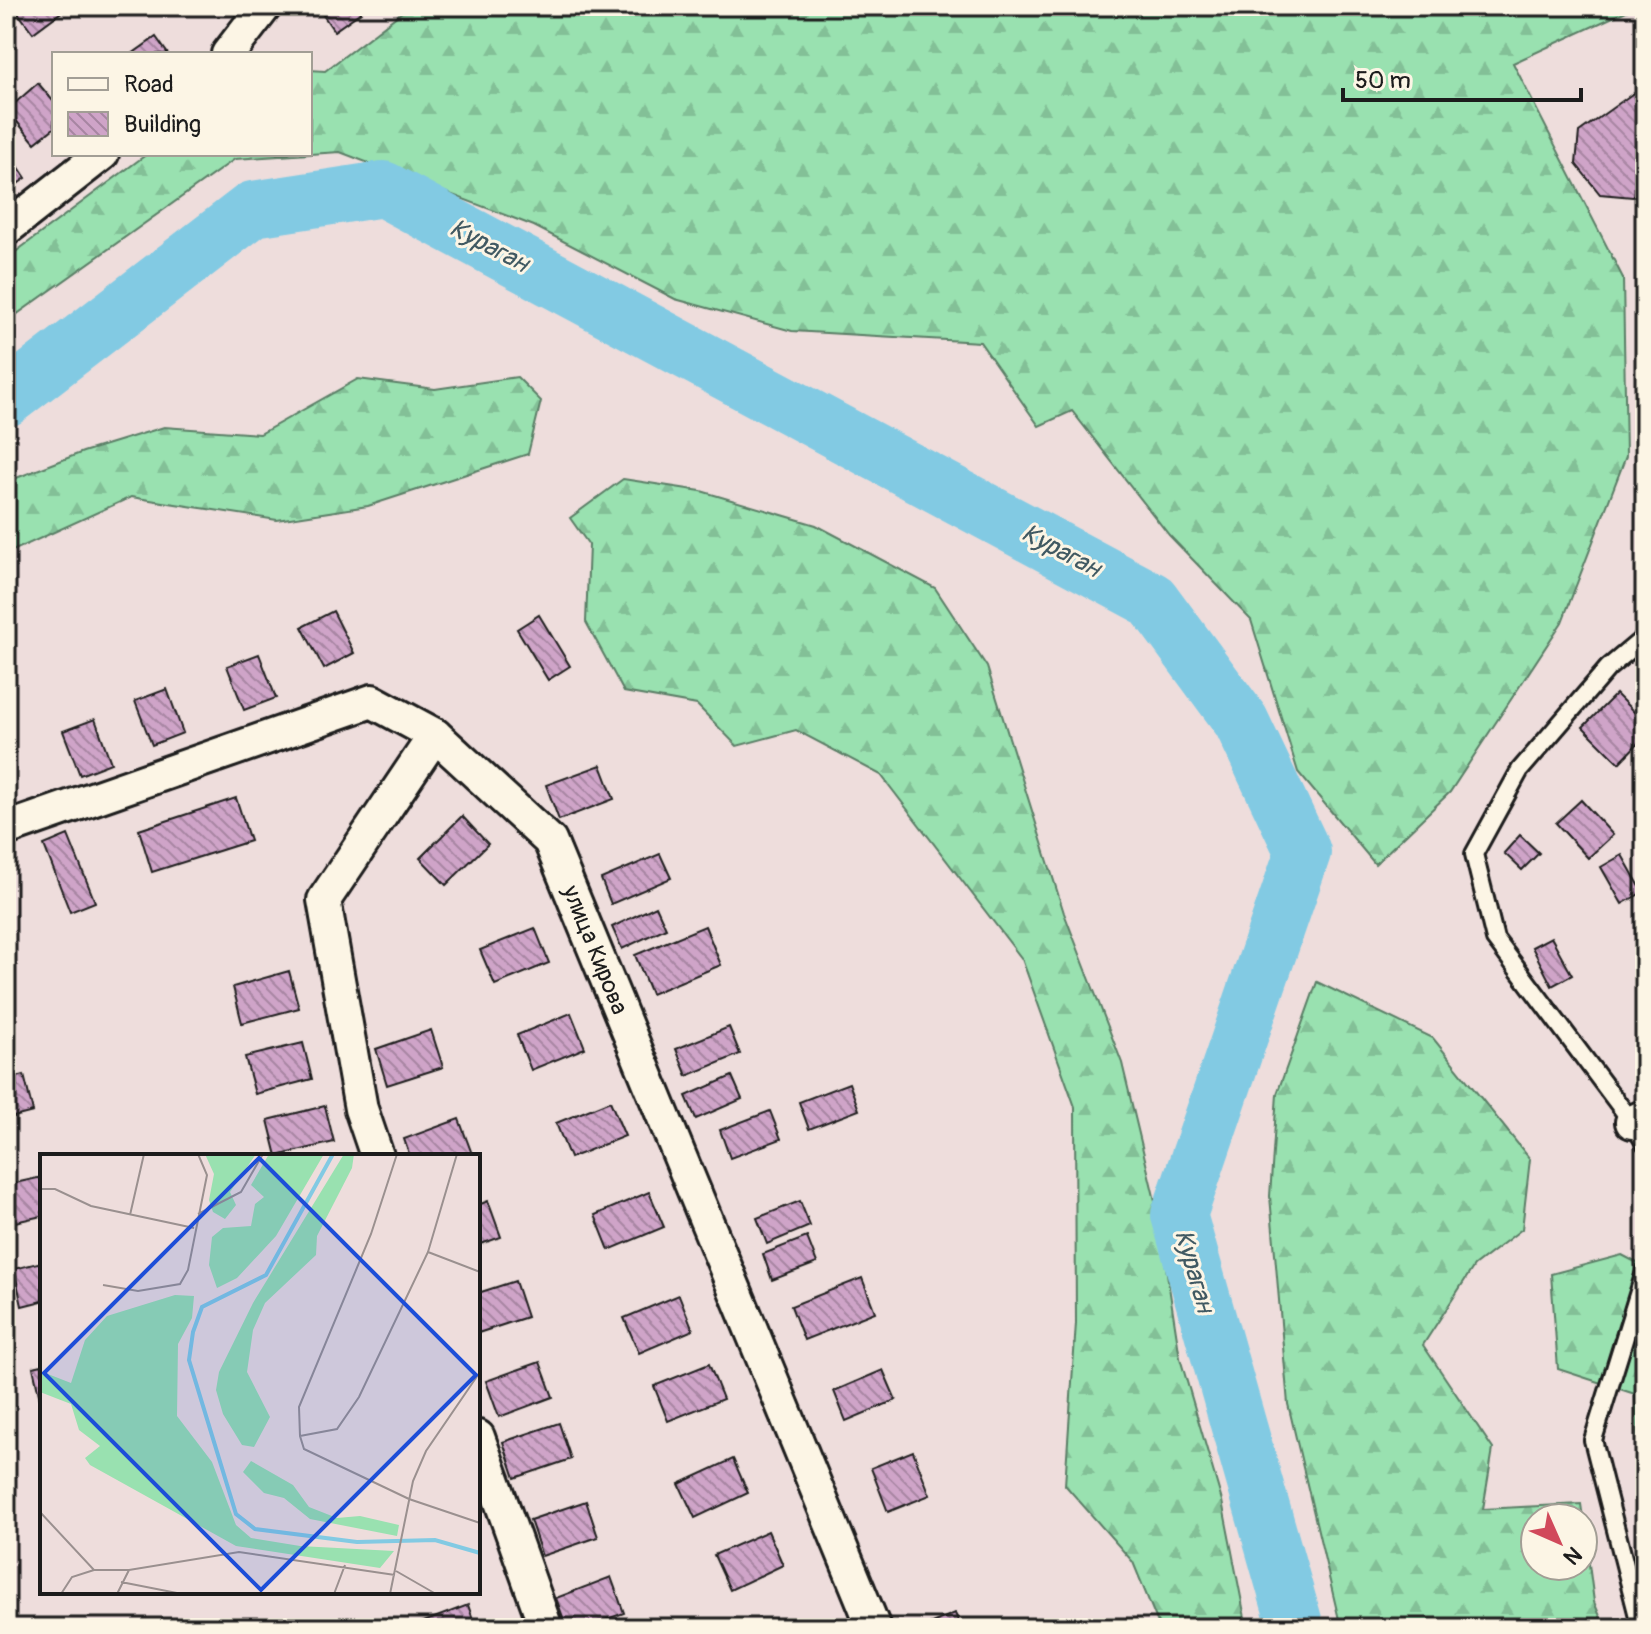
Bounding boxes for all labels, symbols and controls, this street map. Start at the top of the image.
legend [52,52,312,156]
scale bar [1343,52,1581,102]
text: 50 m [1355,66,1411,95]
text: Road [124,70,174,99]
text: Building [124,110,201,139]
water label: Кураган [444,212,536,281]
water label: Кураган [1016,517,1108,586]
street label: улица Кирова [556,880,634,1019]
inset map [40,1154,480,1594]
water label: Кураган [1167,1226,1222,1319]
north arrow [1519,1502,1599,1582]
text: N [1557,1540,1588,1571]

